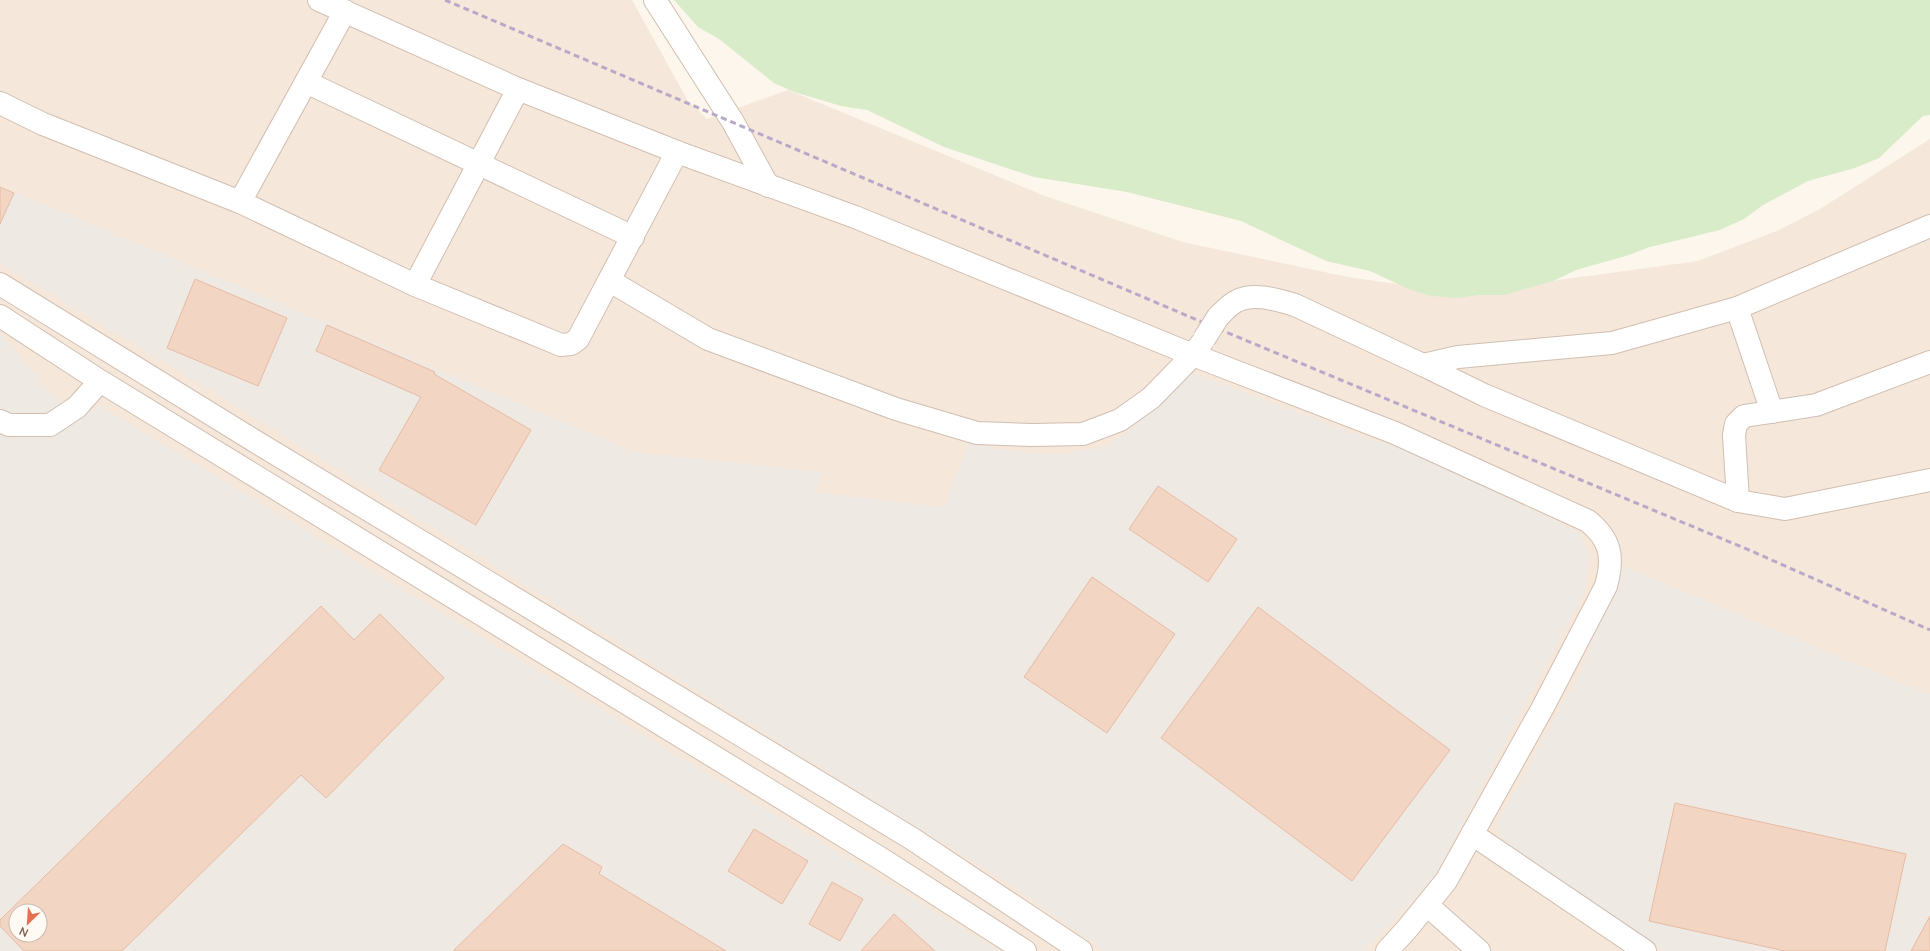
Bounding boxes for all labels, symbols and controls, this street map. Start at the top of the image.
north arrow [8,903,48,943]
text: N [17,925,30,940]

